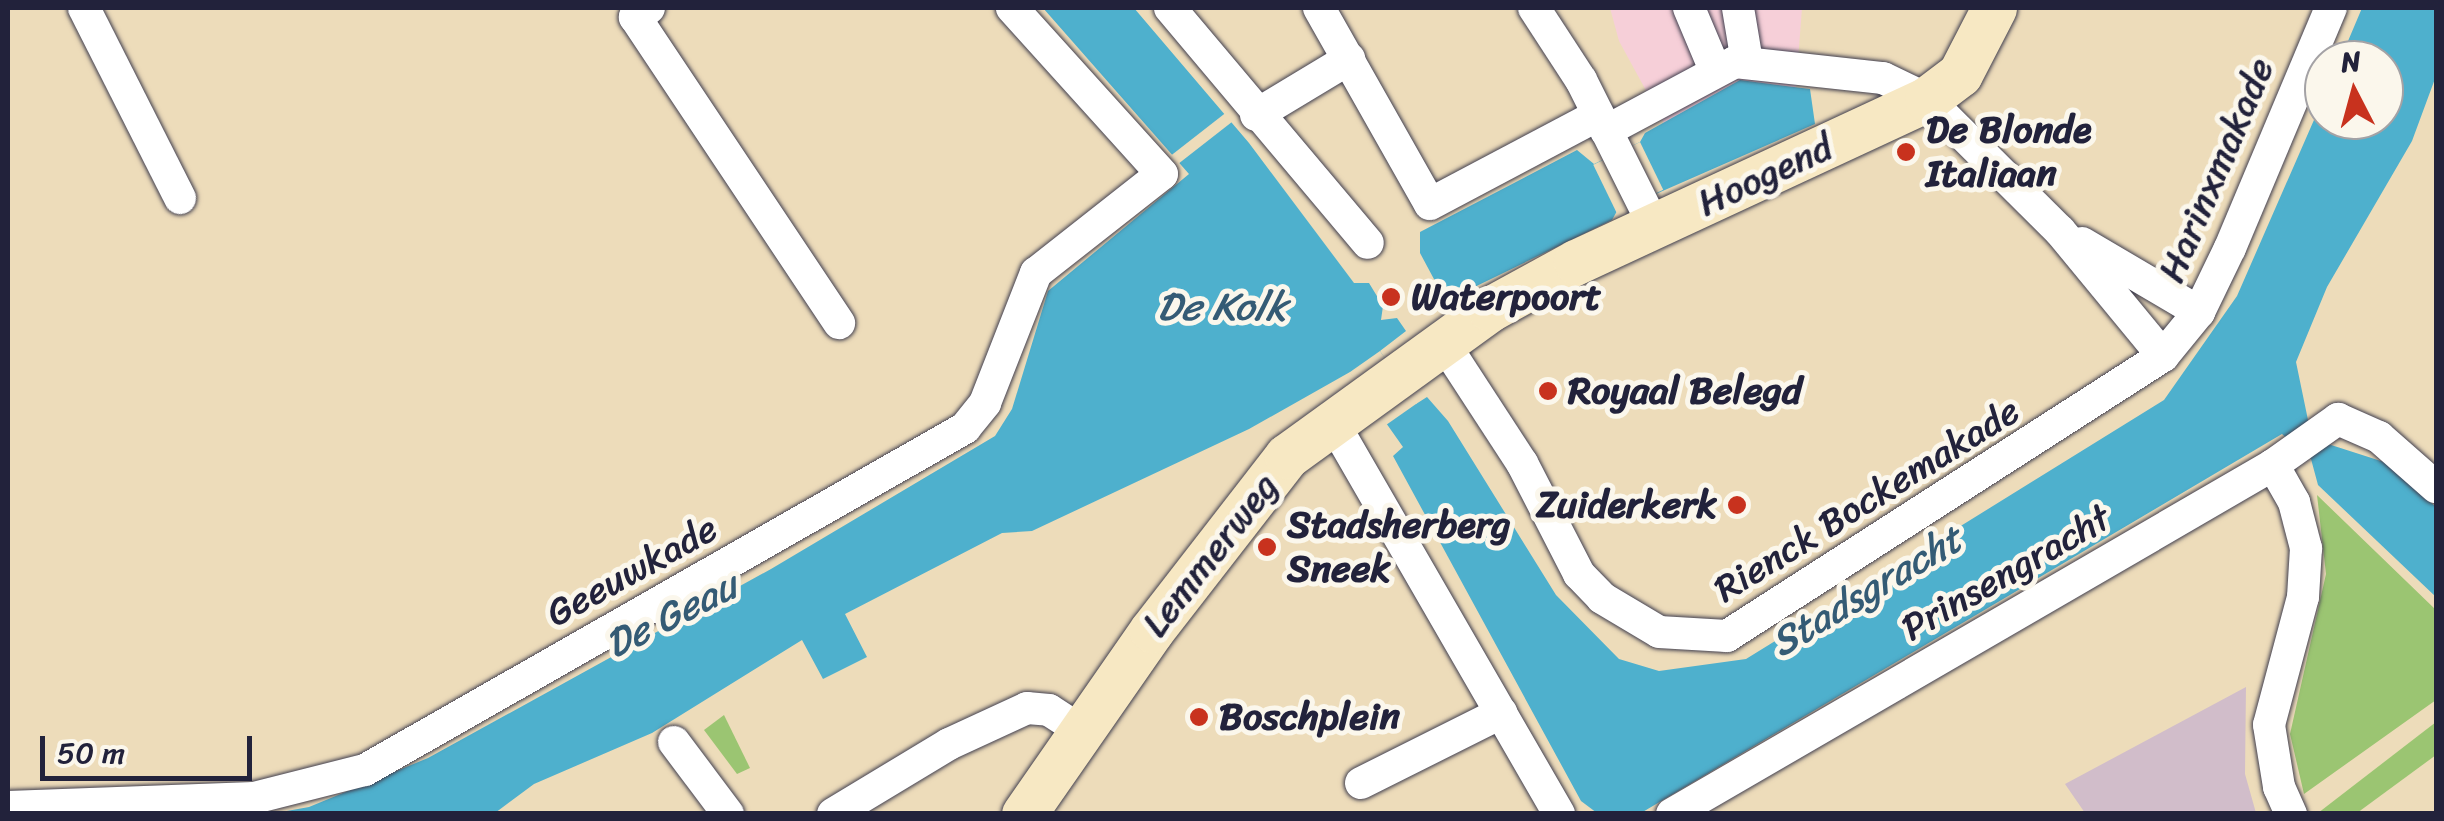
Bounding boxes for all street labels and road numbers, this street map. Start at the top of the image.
street label: Harinxmakade [2148,51,2284,289]
street label: Hoogend [1690,124,1840,226]
street label: Rienck Bockemakade [1706,388,2028,612]
street label: Lemmerweg [1132,464,1288,646]
street label: Prinsengracht [1894,495,2118,651]
street label: Geeuwkade [539,505,725,637]

